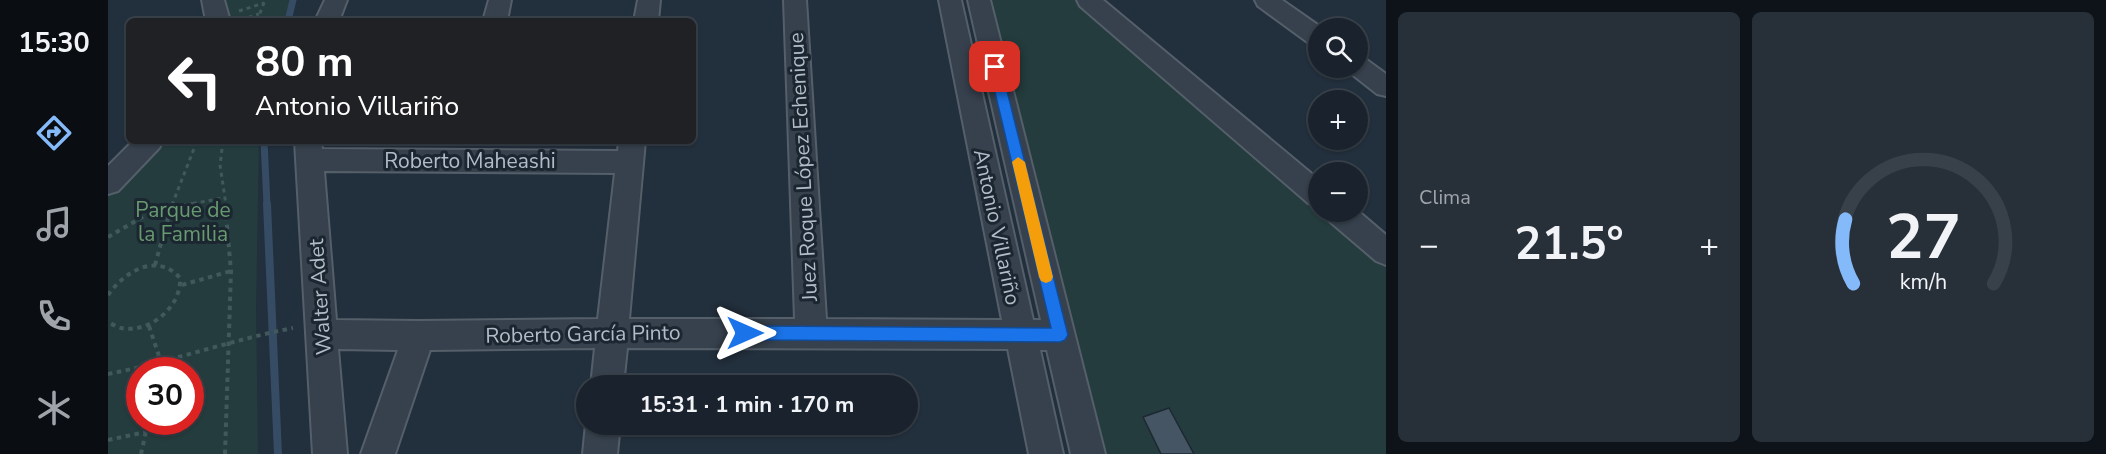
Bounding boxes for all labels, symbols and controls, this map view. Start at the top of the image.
map controls [1308,18,1368,222]
button: search [1308,18,1368,78]
text: 15:30 [18,25,90,62]
street label: Juez Roque López Echenique [782,32,824,303]
text: 80 m [255,34,354,91]
pin [969,41,1020,92]
icon: left [156,42,234,120]
icon: arrive [978,50,1011,83]
text: Antonio Villariño [255,88,459,125]
button: + [1308,90,1368,150]
icon: directions [33,112,75,154]
street label: Antonio Villariño [967,146,1027,308]
street label: Roberto Maheashi [384,147,556,175]
button: − [1308,162,1368,222]
text: Clima [1419,184,1471,211]
text: 27 [1886,195,1960,280]
park label: Parque de la Familia [135,196,231,248]
icon: music [33,203,75,245]
text: 21.5° [1514,214,1624,275]
text: − [1419,223,1439,268]
text: + [1699,223,1719,268]
street label: Walter Adet [302,237,338,356]
text: km/h [1899,267,1947,297]
icon: phone [33,295,75,337]
position arrow [713,301,777,365]
street label: Roberto García Pinto [485,318,681,350]
speed limit sign: 30 [126,357,204,435]
icon: climate [33,387,75,429]
text: 15:31 · 1 min · 170 m [640,390,854,420]

